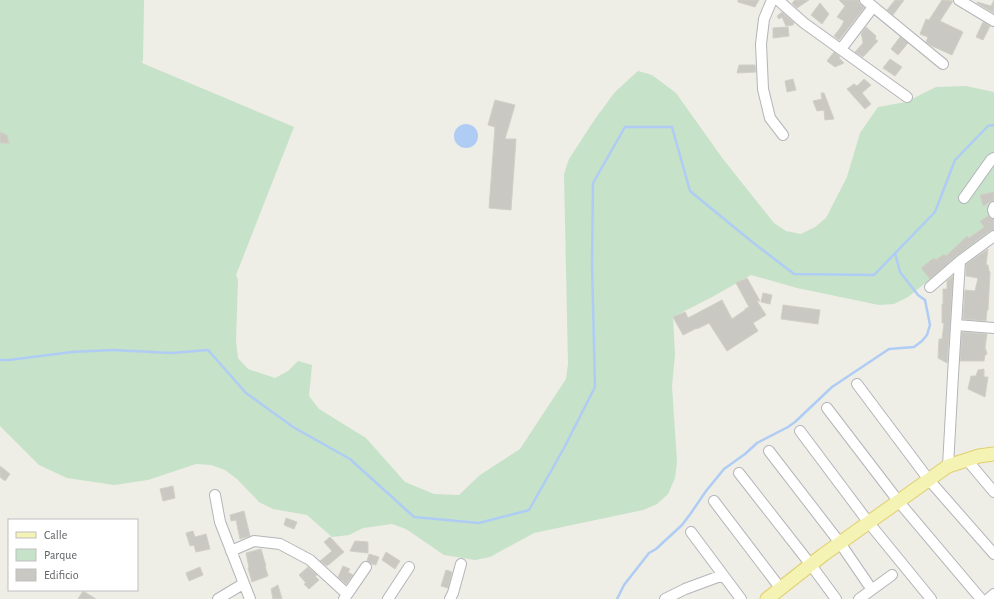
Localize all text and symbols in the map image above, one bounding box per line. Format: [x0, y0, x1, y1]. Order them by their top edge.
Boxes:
legend [8, 519, 138, 591]
text: Calle [44, 529, 67, 541]
text: Parque [44, 549, 77, 561]
text: Edificio [44, 569, 79, 581]

